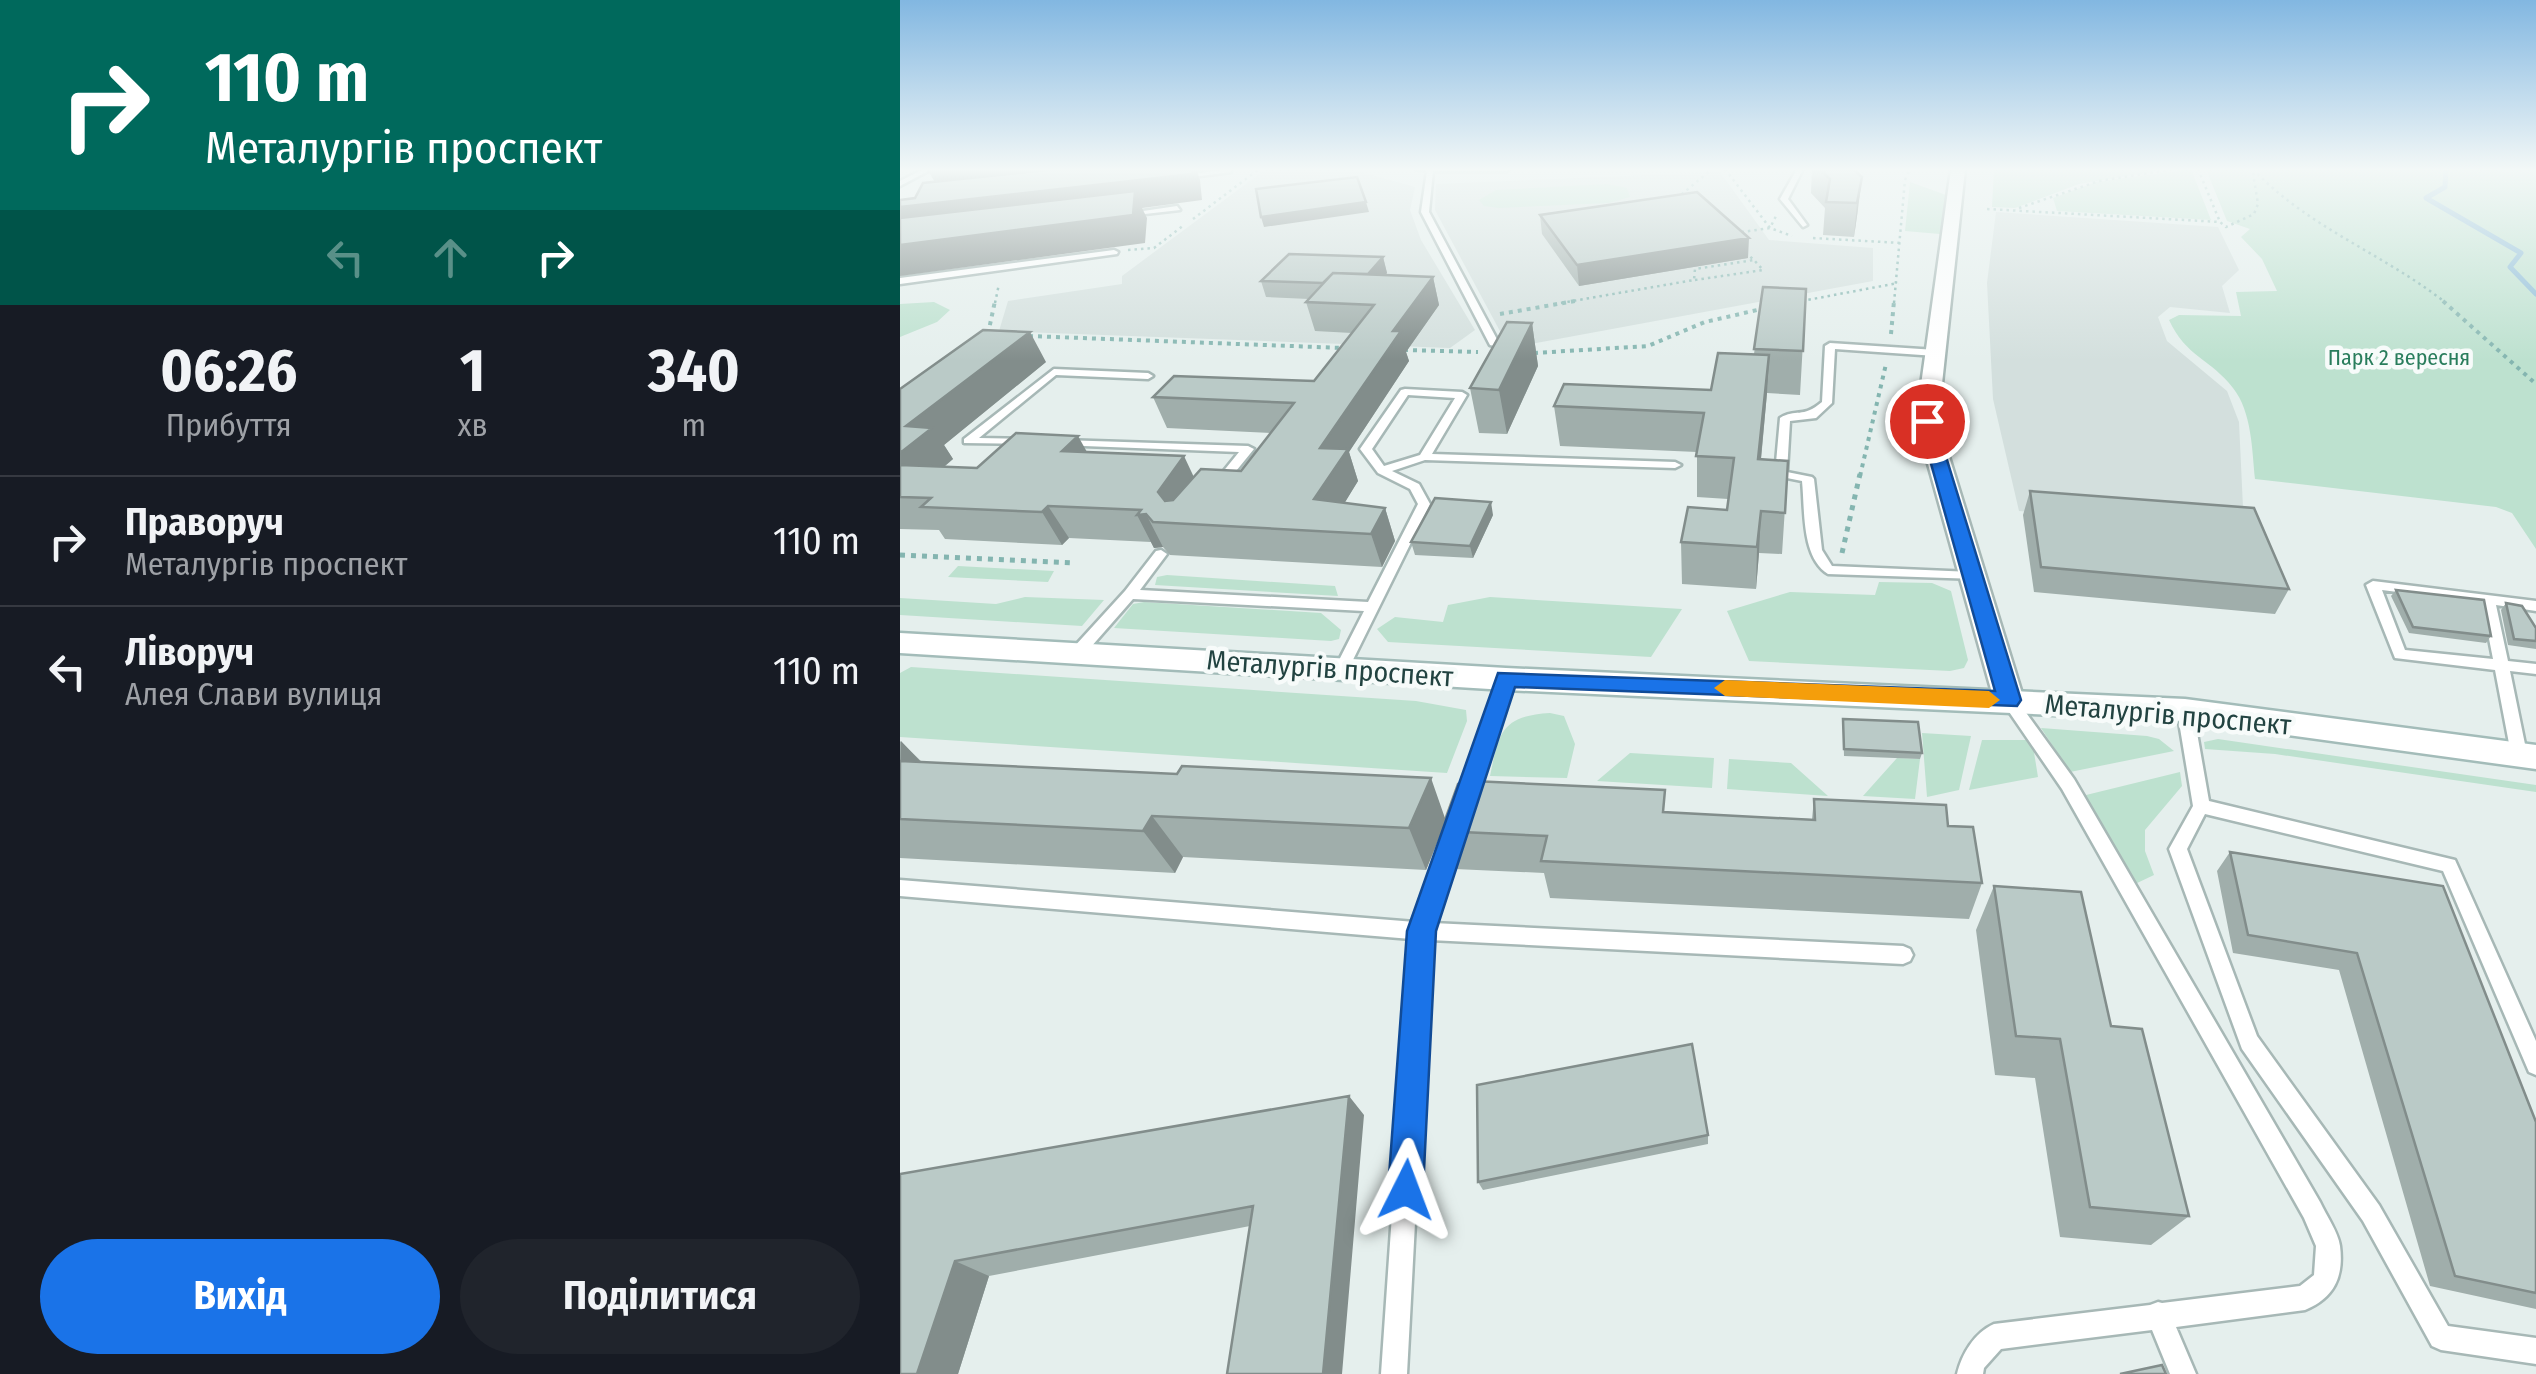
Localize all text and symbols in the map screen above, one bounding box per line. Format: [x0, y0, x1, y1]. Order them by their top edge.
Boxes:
text: 110 m [205, 36, 369, 120]
icon: right [40, 40, 170, 170]
text: Металургів проспект [205, 121, 602, 175]
icon: left [318, 230, 373, 285]
icon: ahead [423, 230, 478, 285]
icon: right [528, 230, 583, 285]
text: 06:26 [160, 335, 297, 407]
text: 1 [460, 335, 485, 407]
text: 340 [648, 335, 740, 407]
park label: Парк 2 вересня [2328, 344, 2470, 371]
pin [1885, 379, 1970, 464]
icon: arrive [1900, 394, 1955, 449]
text: Прибуття [166, 406, 292, 444]
text: хв [458, 406, 488, 444]
text: m [682, 406, 706, 444]
text: Праворуч [125, 499, 284, 545]
icon: right [40, 514, 95, 569]
text: 110 m [773, 518, 860, 564]
text: Металургів проспект [125, 545, 407, 583]
text: Ліворуч [125, 629, 254, 675]
street label: Металургів проспект [1206, 643, 1455, 694]
icon: left [40, 644, 95, 699]
text: 110 m [773, 648, 860, 694]
text: Алея Слави вулиця [125, 675, 382, 713]
street label: Металургів проспект [2043, 687, 2293, 742]
position arrow [1354, 1138, 1458, 1242]
button: Вихід [40, 1239, 440, 1354]
button: Поділитися [460, 1239, 860, 1354]

